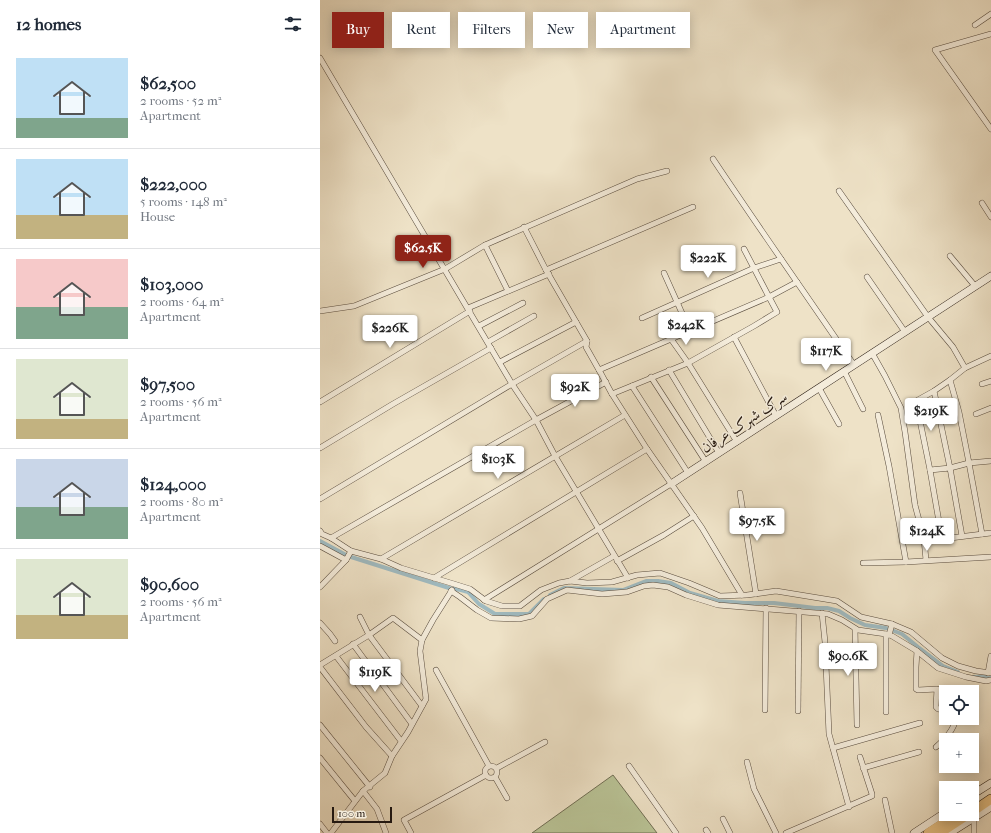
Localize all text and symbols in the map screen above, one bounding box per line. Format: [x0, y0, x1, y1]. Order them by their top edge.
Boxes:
chip: Buy [332, 12, 384, 48]
chip: Rent [392, 12, 450, 48]
chip: Filters [458, 12, 525, 48]
chip: New [533, 12, 588, 48]
chip: Apartment [596, 12, 690, 48]
icon: filters [282, 13, 304, 35]
text: 12 homes [16, 14, 81, 34]
text: $62,500 [140, 73, 196, 93]
icon: home [48, 74, 96, 122]
text: 2 rooms · 52 m² [140, 93, 221, 108]
text: Apartment [140, 108, 201, 123]
text: $222,000 [140, 174, 207, 194]
icon: home [48, 175, 96, 223]
text: 5 rooms · 148 m² [140, 194, 227, 209]
text: House [140, 209, 175, 224]
pin: $62.5K [390, 235, 456, 269]
text: $62.5K [404, 240, 442, 255]
pin: $222K [680, 245, 736, 279]
text: $222K [690, 250, 726, 265]
text: $103,000 [140, 274, 203, 294]
icon: home [48, 275, 96, 323]
text: 2 rooms · 64 m² [140, 294, 224, 309]
text: Apartment [140, 309, 201, 324]
pin: $242K [658, 312, 714, 346]
pin: $226K [362, 315, 418, 349]
text: $242K [667, 317, 705, 332]
text: $226K [371, 320, 409, 335]
pin: $117K [798, 338, 854, 372]
text: $117K [810, 343, 842, 358]
text: $97,500 [140, 374, 195, 394]
pin: $92K [551, 374, 599, 408]
icon: home [48, 375, 96, 423]
text: $92K [560, 379, 590, 394]
street label: سرک شهرک عرفان [697, 387, 792, 458]
text: 2 rooms · 56 m² [140, 394, 222, 409]
pin: $219K [903, 398, 959, 432]
text: $219K [914, 403, 948, 418]
text: Apartment [140, 409, 201, 424]
pin: $103K [470, 446, 526, 480]
text: $103K [481, 451, 515, 466]
text: $124,000 [140, 474, 206, 494]
icon: home [48, 475, 96, 523]
text: 2 rooms · 80 m² [140, 494, 223, 509]
pin: $97.5K [724, 508, 790, 542]
text: Apartment [140, 509, 201, 524]
text: $97.5K [738, 513, 776, 528]
pin: $124K [899, 518, 955, 552]
text: $124K [909, 523, 945, 538]
text: $90,600 [140, 574, 199, 594]
icon: home [48, 575, 96, 623]
text: 2 rooms · 56 m² [140, 594, 222, 609]
text: Apartment [140, 609, 201, 624]
pin: $90.6K [815, 643, 881, 677]
text: $90.6K [828, 648, 868, 663]
pin: $119K [347, 659, 403, 693]
text: $119K [359, 664, 391, 679]
map controls [939, 685, 979, 821]
button: locate [939, 685, 979, 725]
button: + [939, 733, 979, 773]
button: − [939, 781, 979, 821]
scale bar [332, 805, 392, 824]
text: 100 m [338, 807, 366, 820]

